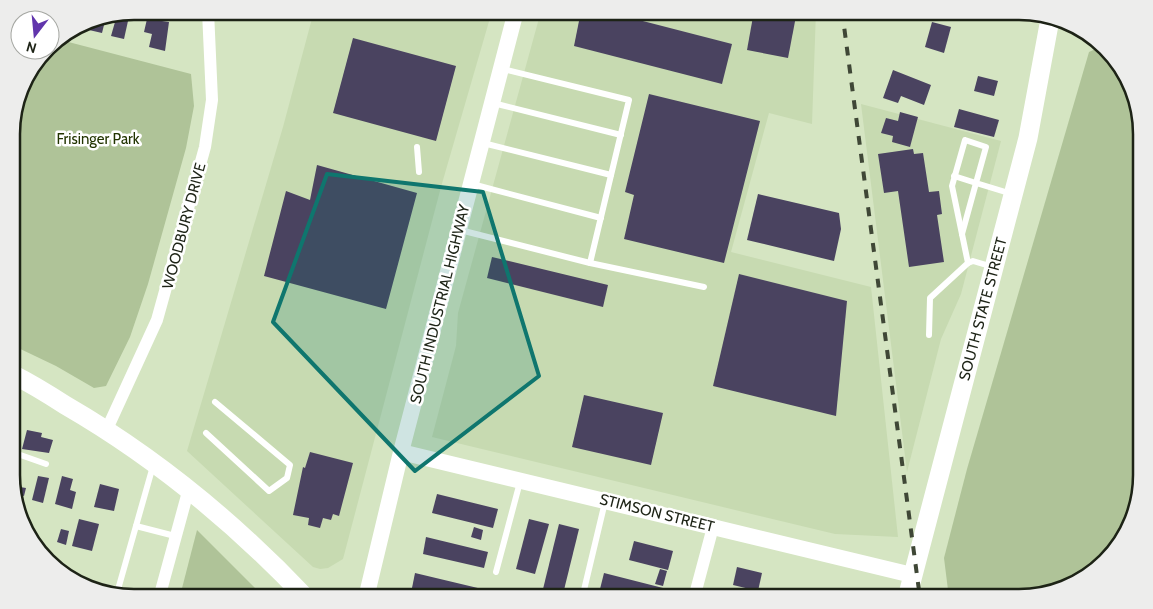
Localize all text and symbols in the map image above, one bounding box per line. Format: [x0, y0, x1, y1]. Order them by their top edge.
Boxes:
north arrow [10, 10, 60, 60]
text: N [24, 37, 39, 58]
park label: Frisinger Park [56, 130, 140, 148]
street label: WOODBURY DRIVE [158, 161, 210, 291]
street label: SOUTH INDUSTRIAL HIGHWAY [407, 202, 474, 405]
street label: SOUTH STATE STREET [955, 235, 1011, 383]
street label: STIMSON STREET [598, 490, 716, 536]

